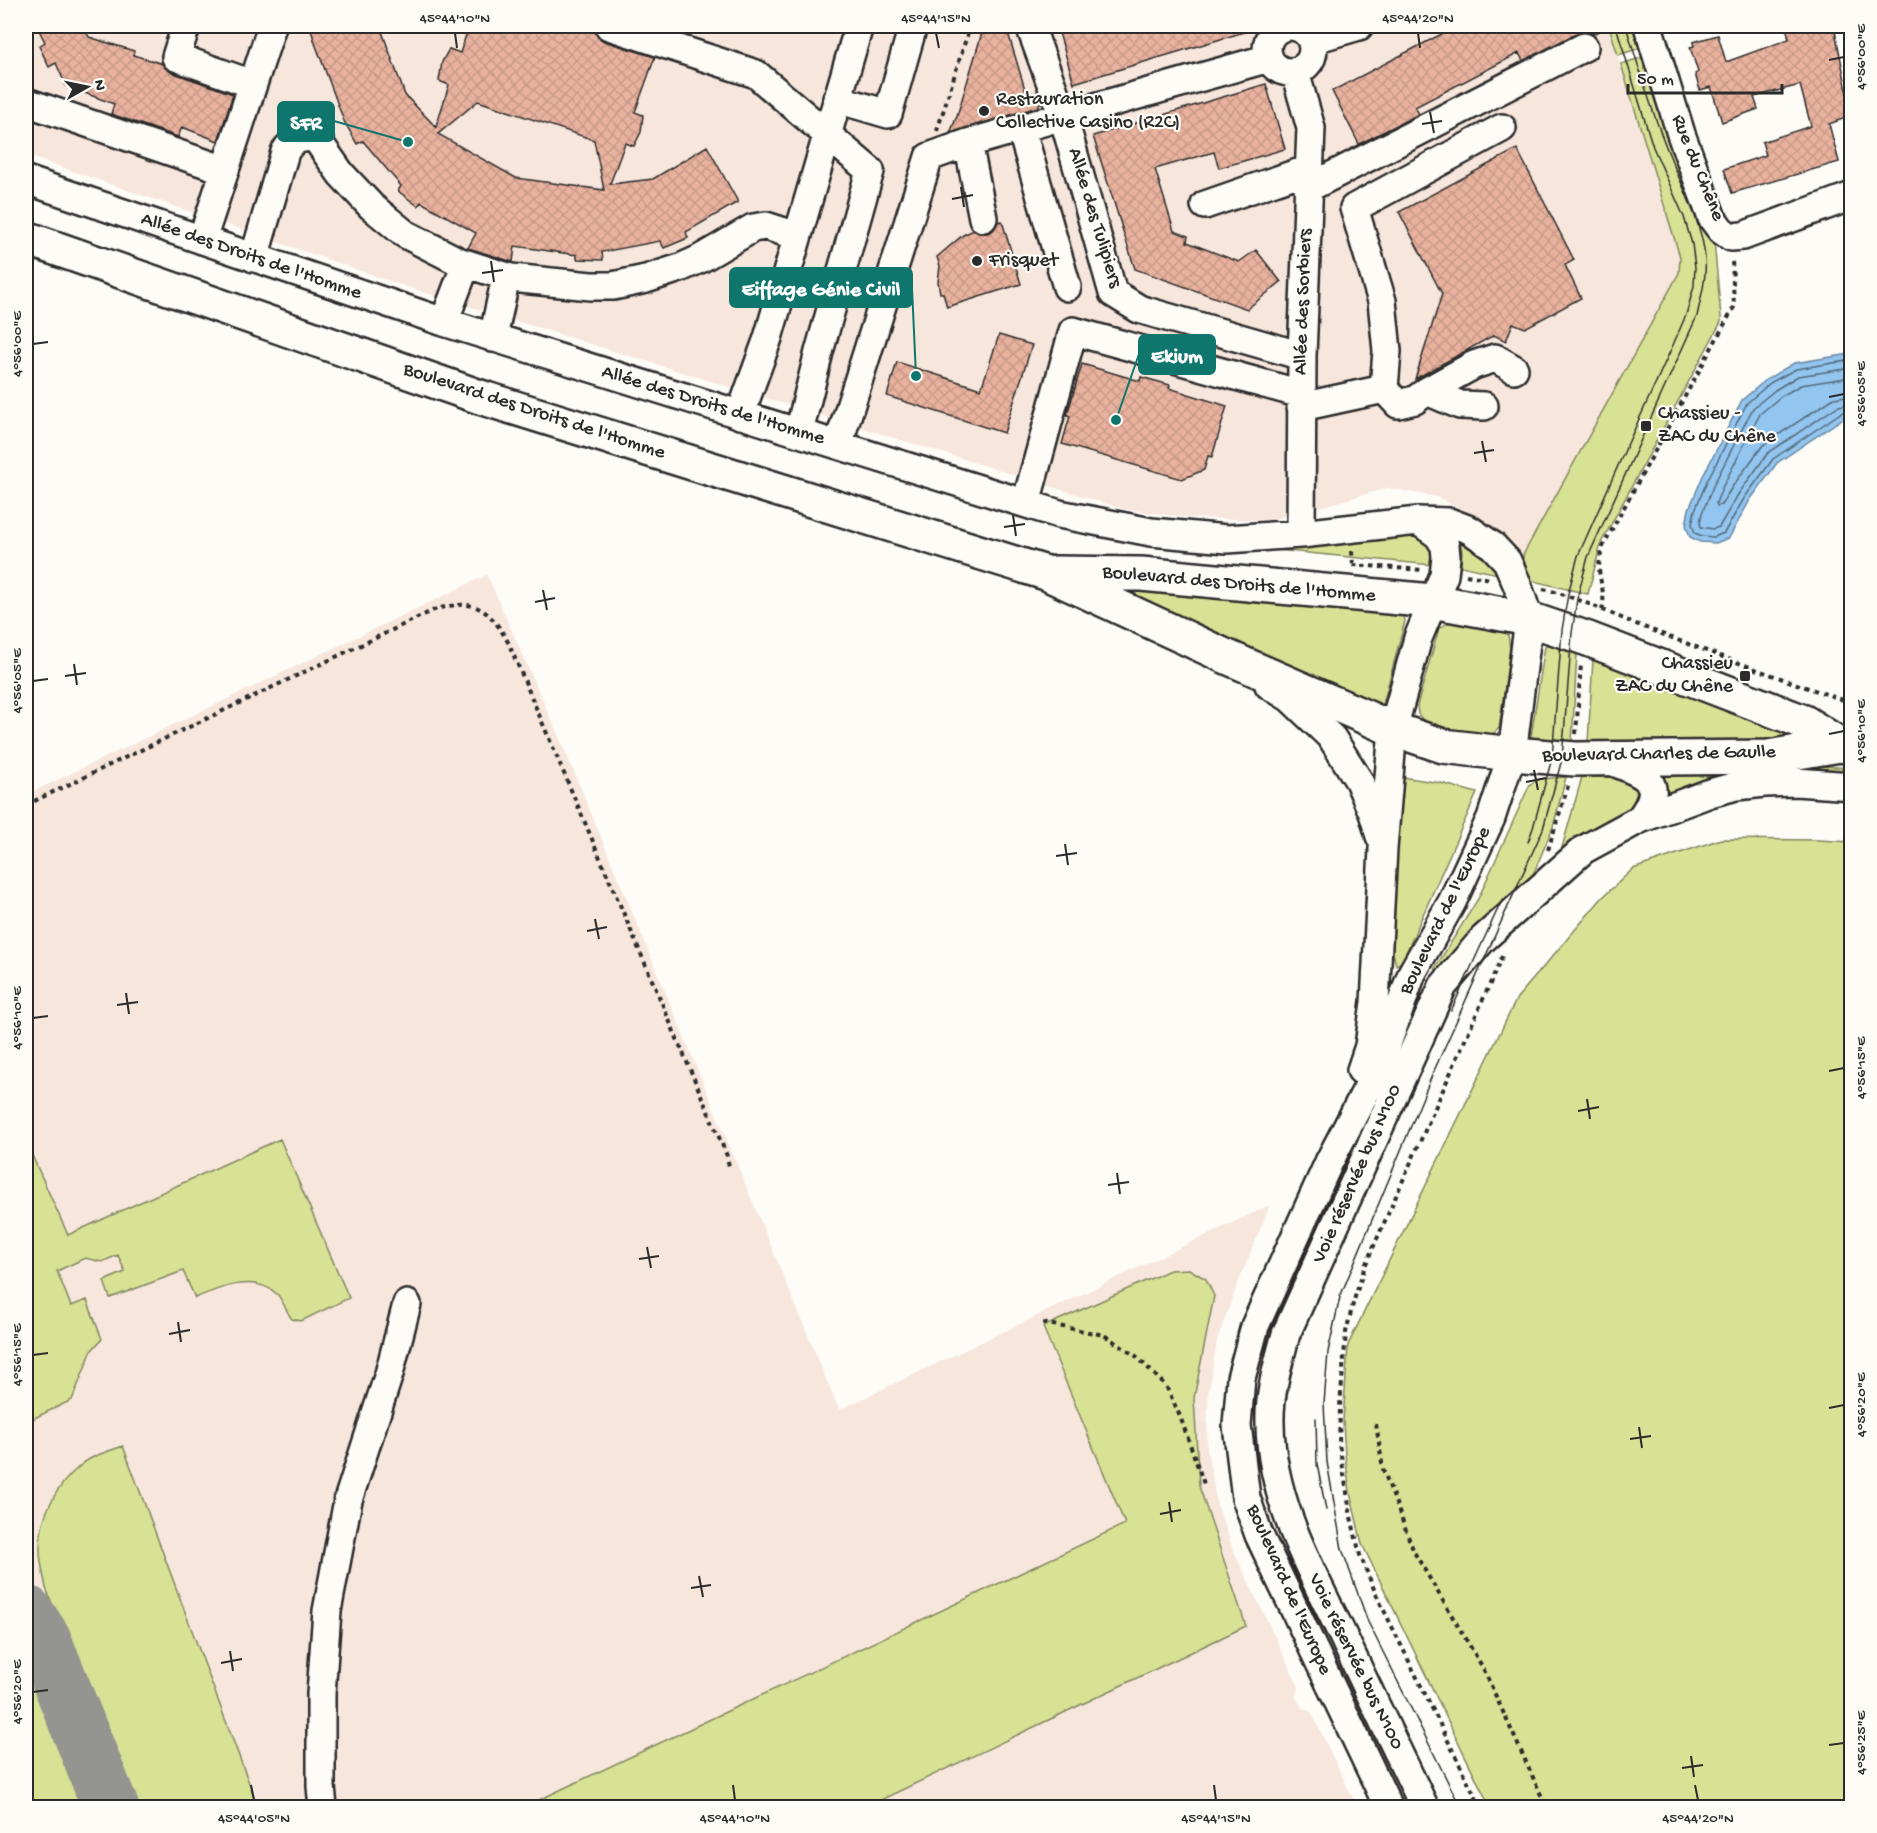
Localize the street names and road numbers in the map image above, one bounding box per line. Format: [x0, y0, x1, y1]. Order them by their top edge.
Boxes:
street label: Rue du Chêne [1665, 112, 1729, 225]
street label: Allée des Tulipiers [1062, 145, 1126, 291]
street label: Allée des Droits de l'Homme [138, 208, 365, 306]
street label: Allée des Sorbiers [1290, 228, 1318, 376]
street label: Boulevard des Droits de l'Homme [399, 358, 669, 466]
street label: Allée des Droits de l'Homme [599, 361, 828, 451]
street label: Boulevard des Droits de l'Homme [1100, 562, 1377, 608]
street label: Boulevard Charles de Gaulle [1541, 741, 1777, 769]
street label: Boulevard de l'Europe [1395, 823, 1497, 1000]
street label: Voie réservée bus N100 [1308, 1081, 1408, 1268]
street label: Boulevard de l'Europe [1240, 1500, 1336, 1679]
street label: Voie réservée bus N100 [1302, 1569, 1408, 1754]

